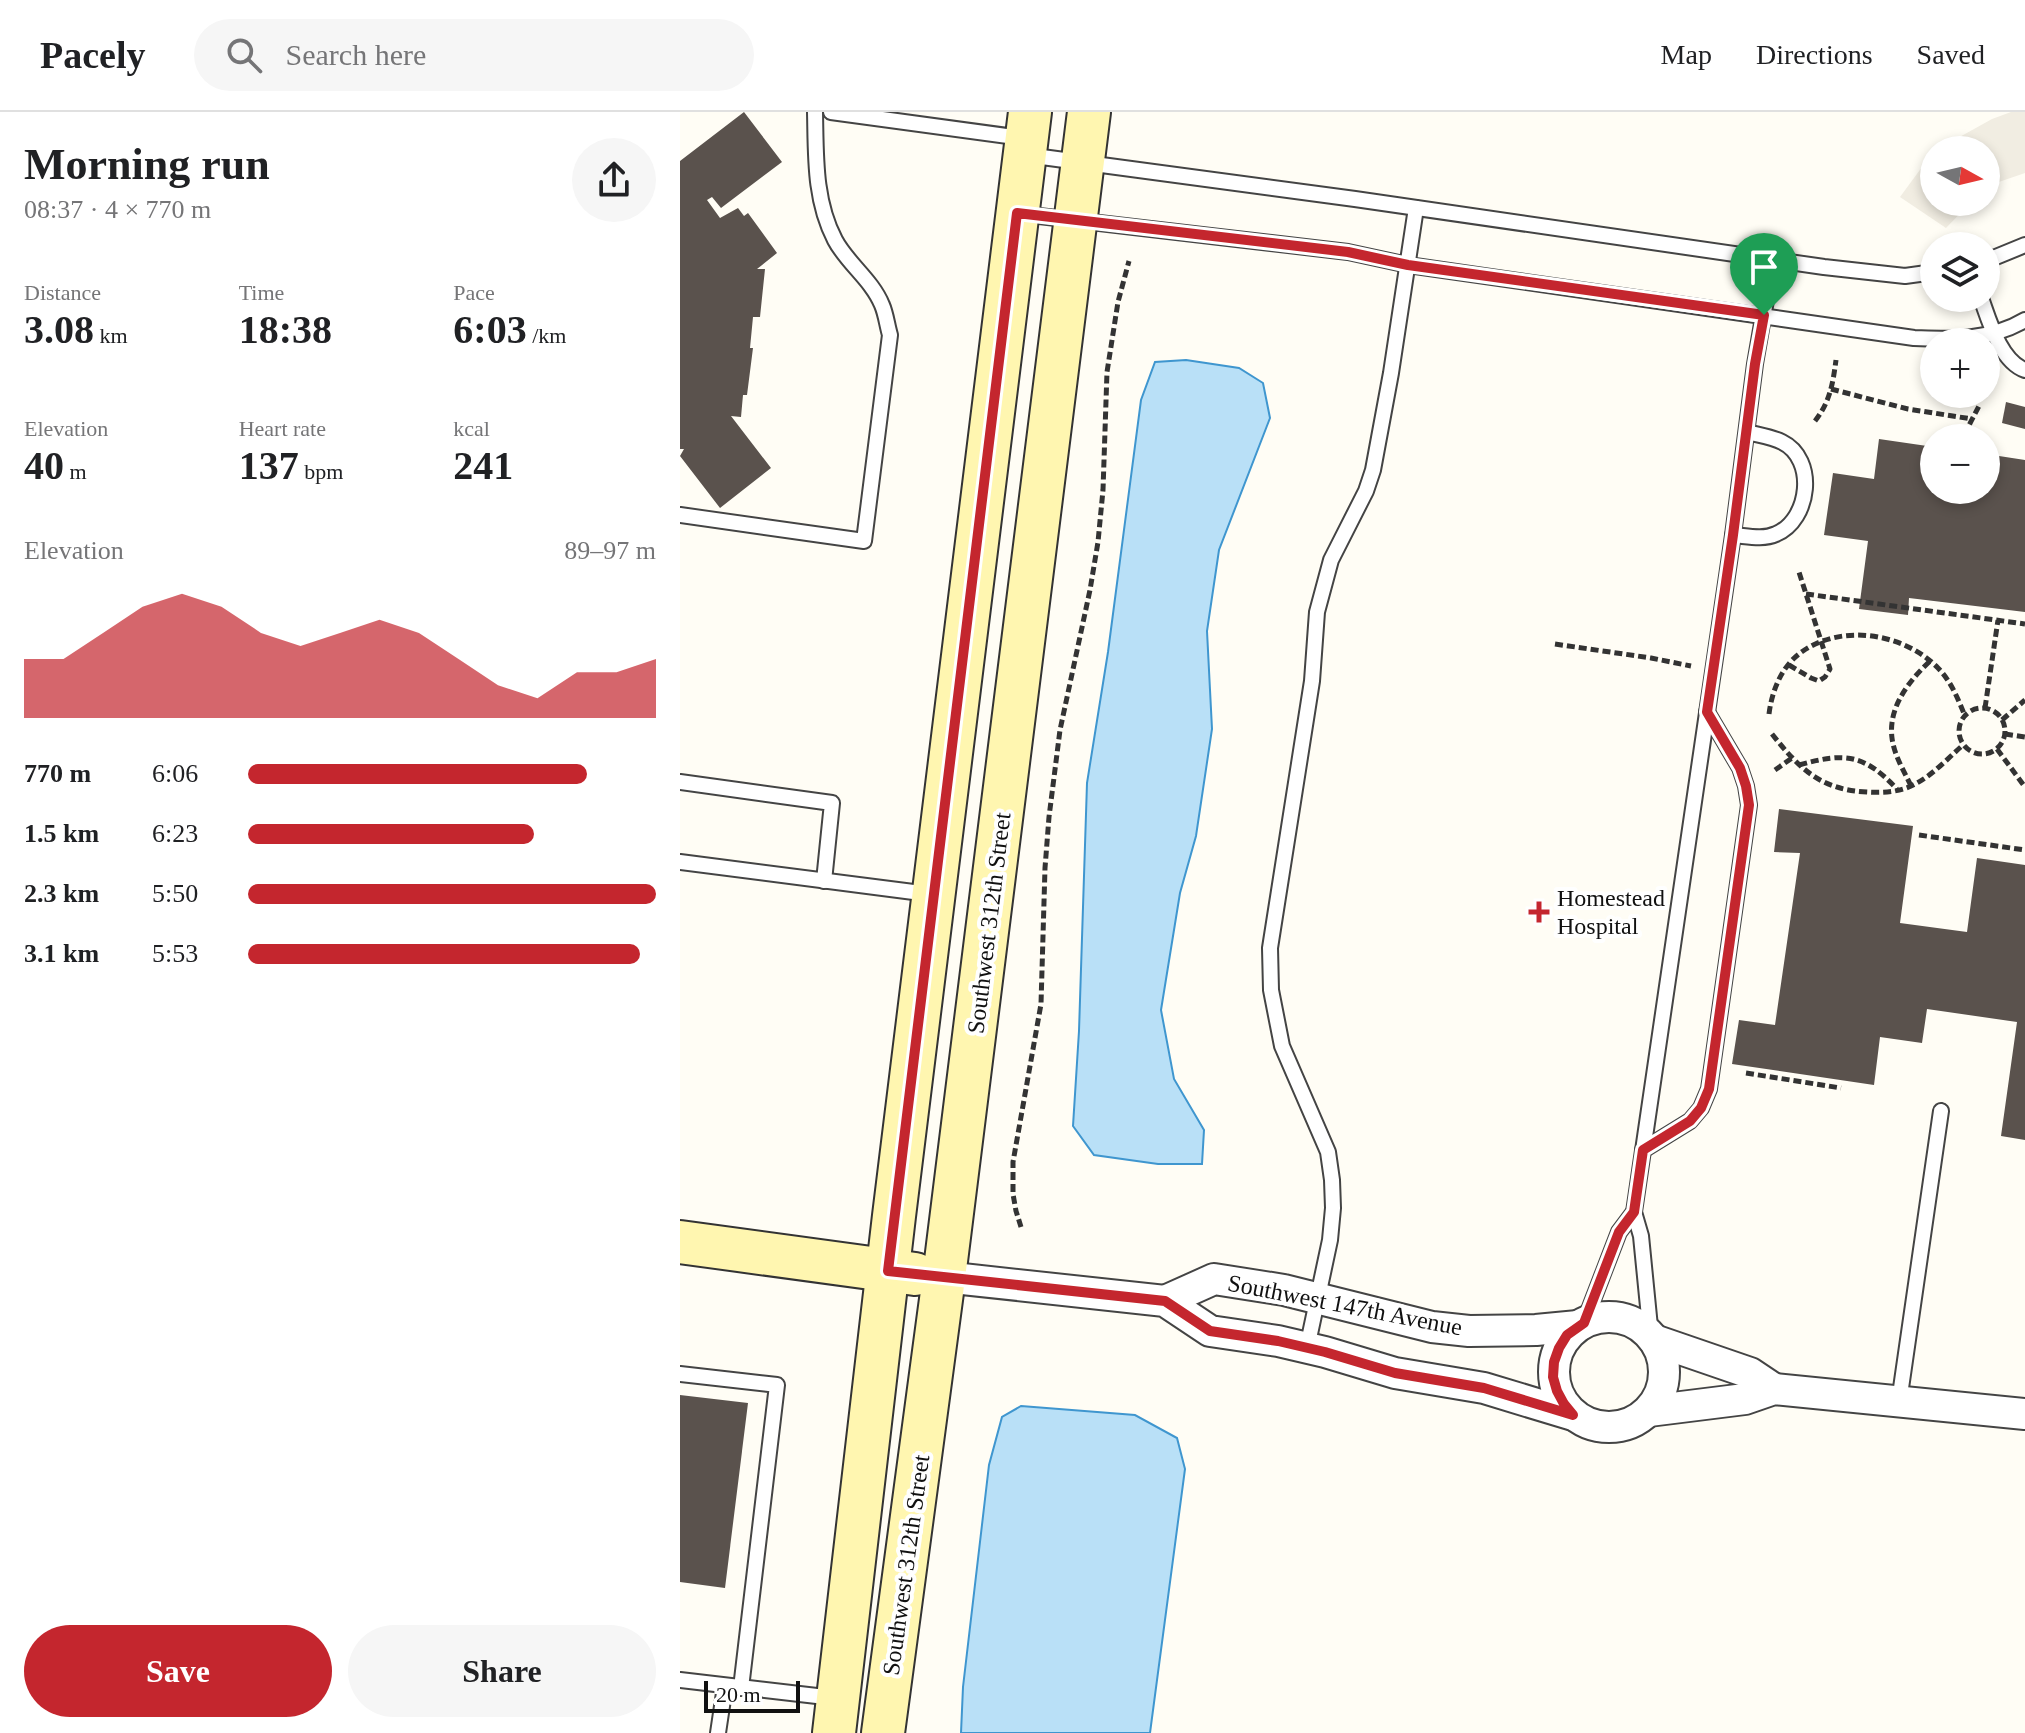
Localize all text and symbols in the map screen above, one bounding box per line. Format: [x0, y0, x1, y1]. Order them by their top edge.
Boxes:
search box [194, 19, 754, 91]
icon: search [222, 33, 266, 77]
text: Pacely [40, 34, 146, 76]
text: Search here [286, 38, 426, 71]
text: Map [1661, 39, 1712, 70]
text: Directions [1756, 39, 1873, 70]
text: Saved [1917, 39, 1985, 70]
north arrow [1920, 136, 2000, 216]
map controls [1920, 136, 2000, 504]
button: share [572, 138, 656, 222]
text: Morning run [24, 140, 270, 189]
text: 08:37 · 4 × 770 m [24, 195, 211, 224]
button: layers [1920, 232, 2000, 312]
pin [1730, 233, 1798, 315]
icon: arrive [1742, 245, 1786, 289]
text: Distance [24, 280, 101, 305]
text: Time [239, 280, 284, 305]
text: Pace [453, 280, 495, 305]
text: 3.08 [24, 307, 94, 352]
text: 18:38 [239, 307, 332, 352]
text: 6:03 [453, 307, 527, 352]
text: km [94, 323, 128, 348]
text: /km [527, 323, 566, 348]
button: + [1920, 328, 2000, 408]
text: Elevation [24, 416, 108, 441]
text: Heart rate [239, 416, 326, 441]
text: kcal [453, 416, 490, 441]
button: − [1920, 424, 2000, 504]
text: 40 [24, 443, 64, 488]
text: 137 [239, 443, 299, 488]
text: 241 [453, 443, 513, 488]
text: m [64, 459, 87, 484]
text: bpm [299, 459, 343, 484]
text: Elevation [24, 536, 124, 565]
text: 89–97 m [564, 536, 656, 565]
text: 770 m [24, 759, 91, 788]
text: 6:06 [152, 759, 198, 788]
street label: Southwest 312th Street [963, 811, 1016, 1035]
text: 1.5 km [24, 819, 99, 848]
text: 6:23 [152, 819, 198, 848]
text: 2.3 km [24, 879, 99, 908]
text: 5:50 [152, 879, 198, 908]
place label: Homestead Hospital [1557, 885, 1665, 939]
marker: Homestead Hospital [1528, 901, 1550, 923]
text: 3.1 km [24, 939, 99, 968]
text: 5:53 [152, 939, 198, 968]
street label: Southwest 147th Avenue [1226, 1270, 1464, 1340]
street label: Southwest 312th Street [878, 1453, 934, 1677]
button: Save [24, 1625, 332, 1717]
button: Share [348, 1625, 656, 1717]
scale bar [704, 1677, 800, 1713]
text: 20 m [716, 1682, 761, 1707]

